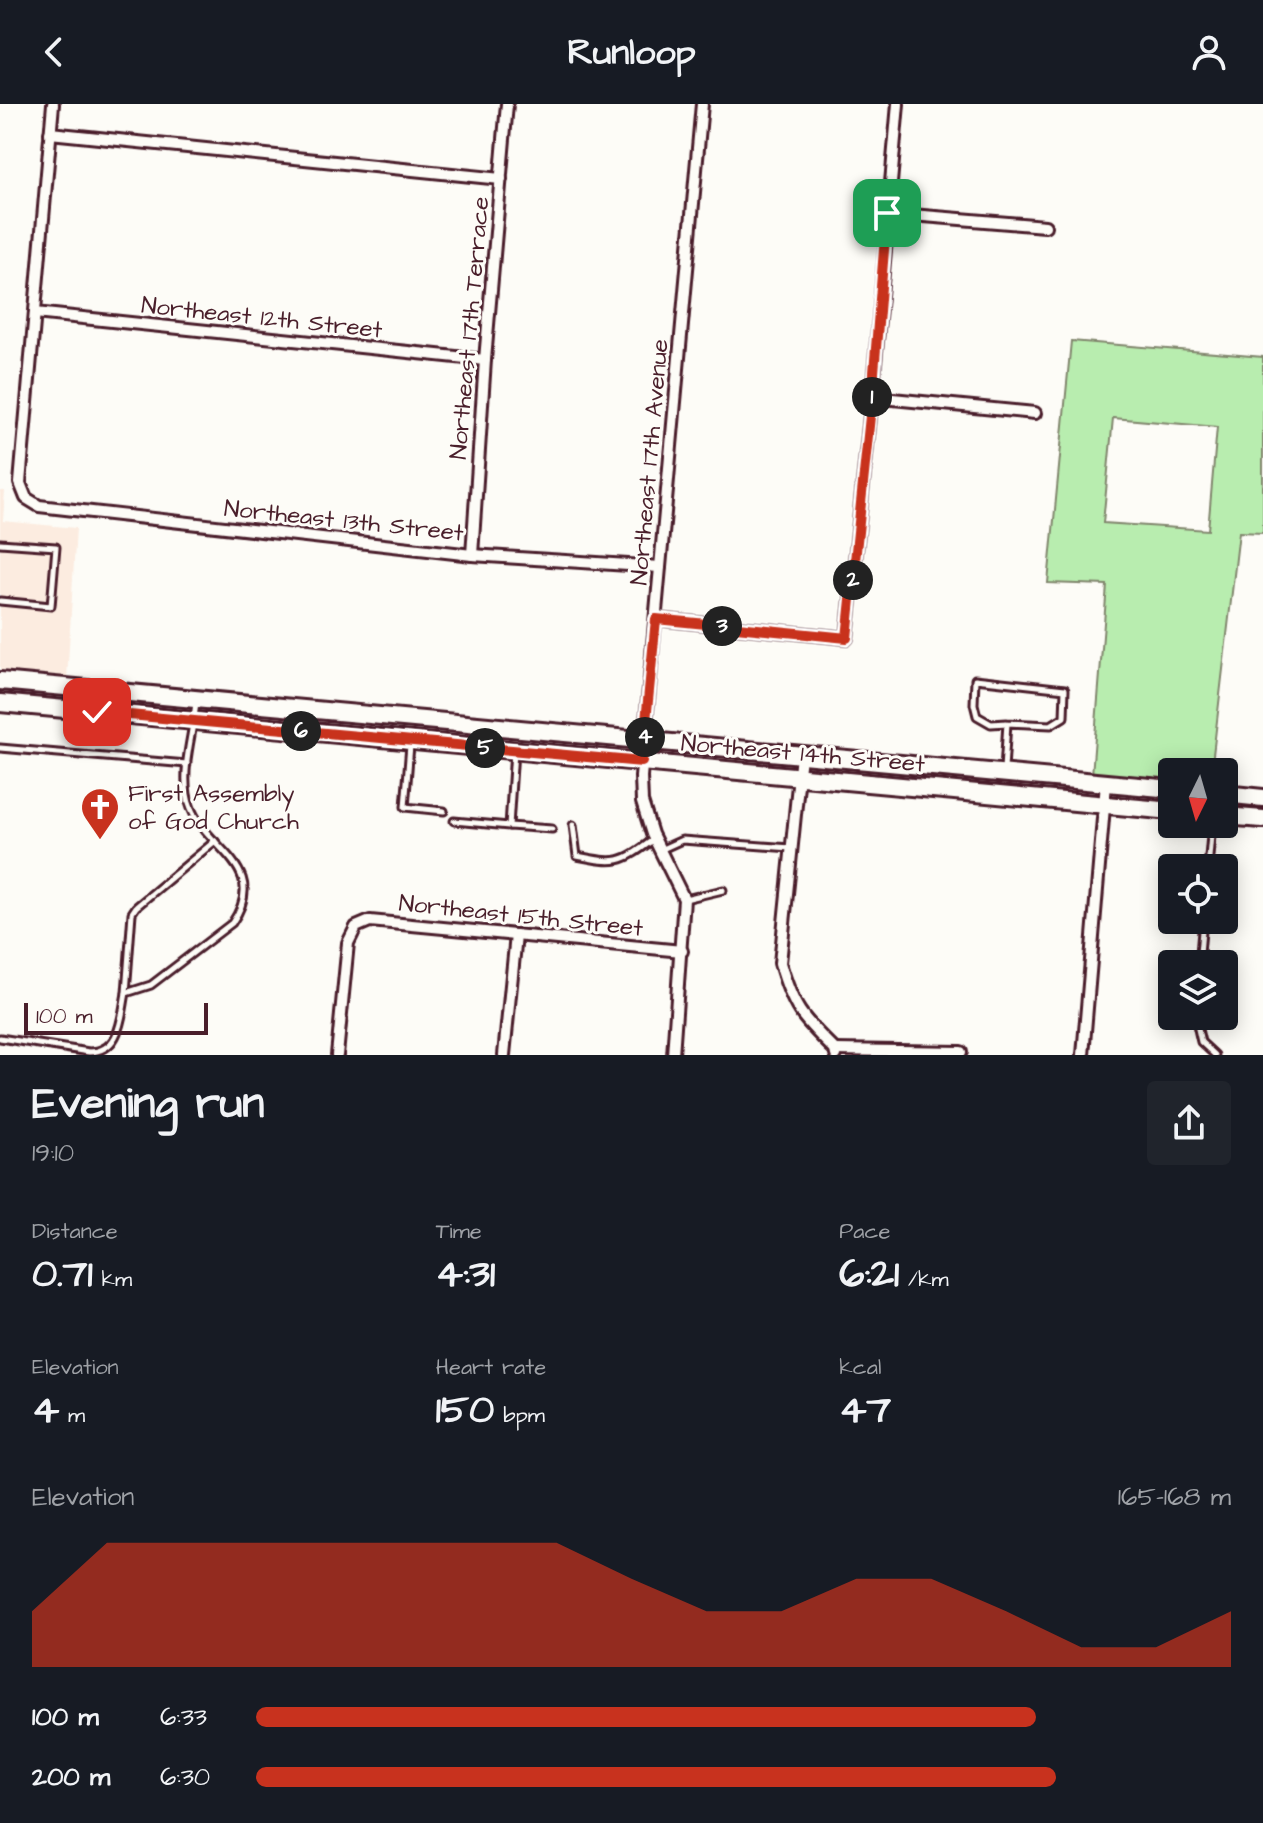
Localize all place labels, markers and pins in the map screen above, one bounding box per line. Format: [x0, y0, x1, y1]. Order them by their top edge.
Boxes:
pin [853, 179, 921, 247]
pin: 1 [852, 377, 892, 417]
pin: 2 [833, 560, 873, 600]
pin: 3 [702, 606, 742, 646]
pin [63, 678, 131, 746]
pin: 6 [281, 711, 321, 751]
pin: 4 [625, 717, 665, 757]
pin: 5 [465, 728, 505, 768]
place label: First Assembly of God Church [128, 777, 299, 839]
church icon: First Assembly of God Church [79, 786, 121, 841]

